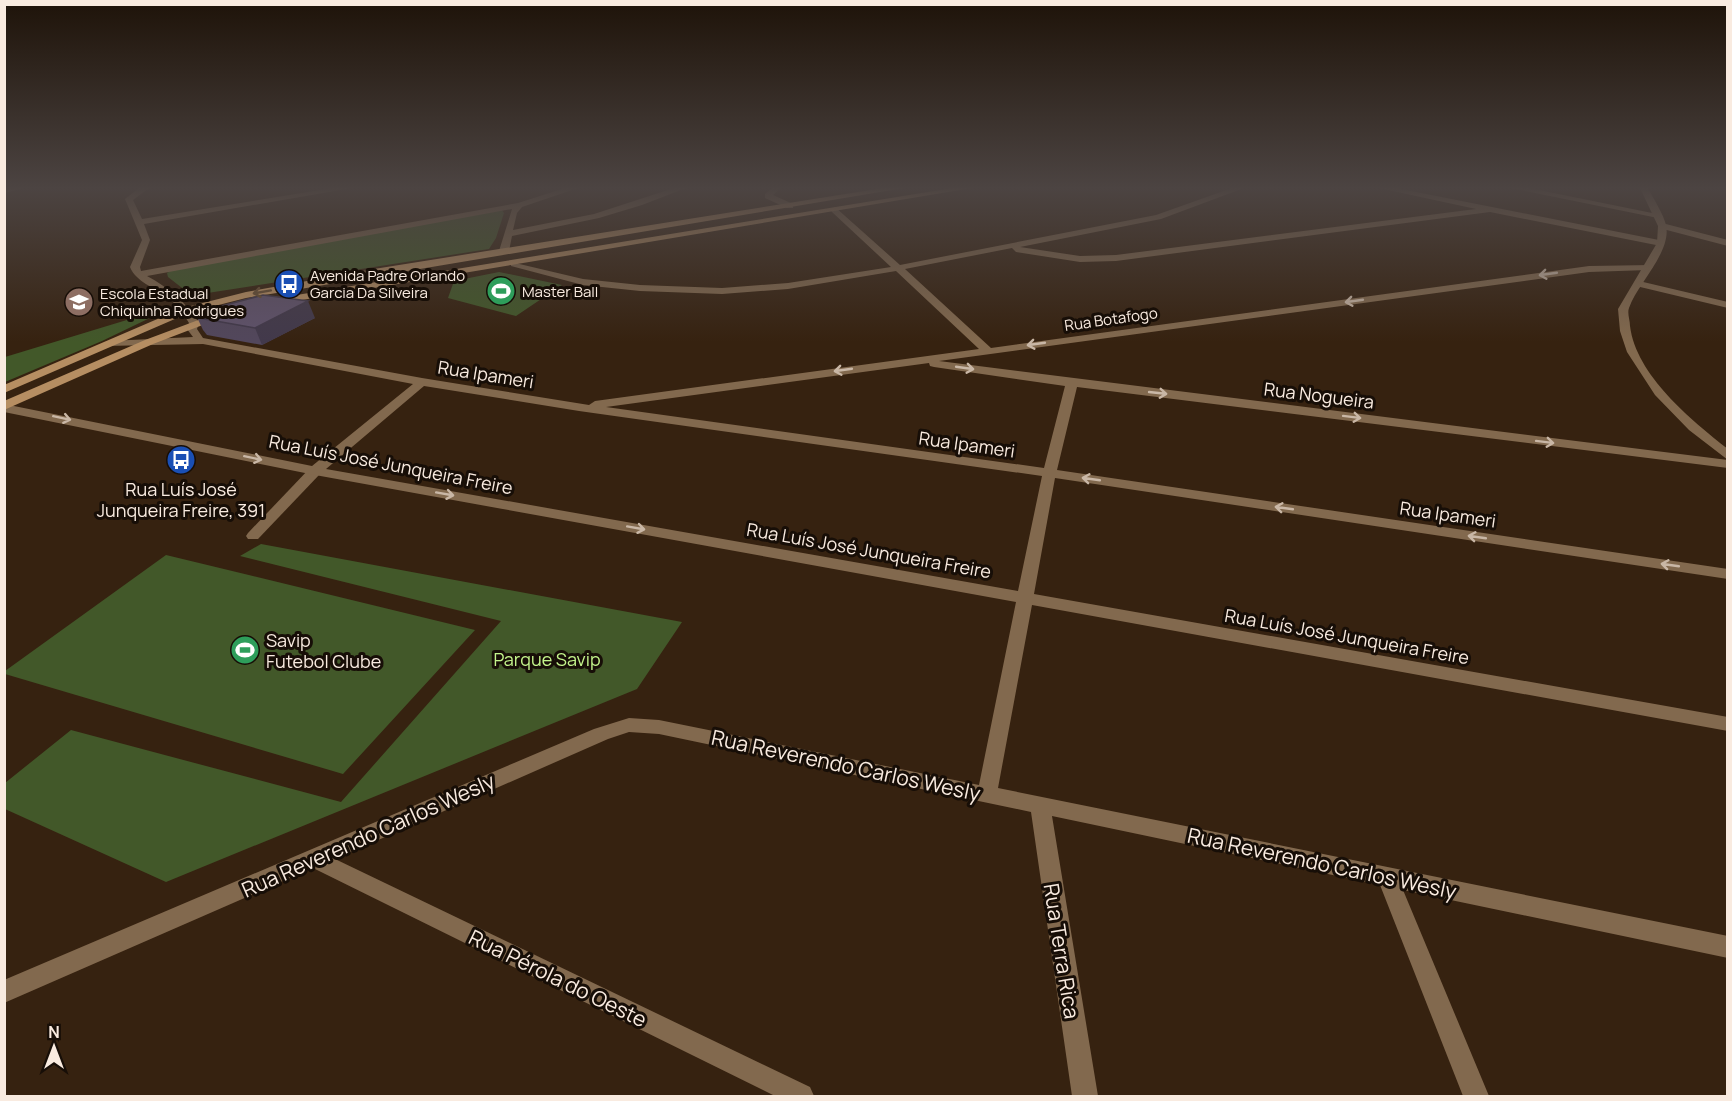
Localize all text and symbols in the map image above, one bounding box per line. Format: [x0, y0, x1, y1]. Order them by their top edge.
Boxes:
place label: Avenida Padre Orlando Garcia Da Silveira [310, 265, 465, 303]
bus stop icon: Avenida Padre Orlando Garcia Da Silveira [273, 268, 305, 300]
one-way arrow [1538, 269, 1558, 280]
sports icon: Master Ball [485, 275, 517, 307]
place label: Master Ball [522, 281, 598, 302]
place label: Escola Estadual Chiquinha Rodrigues [100, 283, 244, 321]
school or university icon: Escola Estadual Chiquinha Rodrigues [63, 286, 95, 318]
one-way arrow [252, 287, 272, 298]
one-way arrow [1345, 295, 1365, 306]
street label: Rua Botafogo [1063, 302, 1159, 336]
one-way arrow [1027, 339, 1047, 350]
street label: Rua Ipameri [436, 355, 536, 393]
one-way arrow [954, 362, 974, 373]
one-way arrow [834, 364, 854, 375]
street label: Rua Nogueira [1263, 376, 1375, 414]
one-way arrow [1148, 388, 1168, 399]
one-way arrow [1341, 412, 1361, 423]
one-way arrow [52, 413, 71, 424]
street label: Rua Ipameri [917, 425, 1017, 463]
street label: Rua Luís José Junqueira Freire [267, 429, 515, 499]
one-way arrow [1535, 437, 1554, 448]
bus stop icon: Rua Luís José Junqueira Freire, 391 [165, 444, 197, 476]
one-way arrow [243, 453, 262, 464]
one-way arrow [1082, 474, 1101, 485]
place label: Rua Luís José Junqueira Freire, 391 [97, 477, 265, 522]
one-way arrow [434, 489, 454, 500]
street label: Rua Ipameri [1398, 495, 1498, 533]
one-way arrow [1274, 502, 1294, 513]
street label: Rua Luís José Junqueira Freire [745, 517, 993, 583]
one-way arrow [626, 523, 646, 534]
one-way arrow [1467, 531, 1487, 542]
one-way arrow [1660, 560, 1680, 571]
street label: Rua Luís José Junqueira Freire [1223, 603, 1471, 669]
place label: Savip Futebol Clube [266, 628, 381, 673]
sports icon: Savip Futebol Clube [229, 634, 261, 666]
park label: Parque Savip [493, 647, 601, 671]
street label: Rua Reverendo Carlos Wesly [709, 723, 983, 807]
street label: Rua Reverendo Carlos Wesly [237, 766, 499, 904]
street label: Rua Reverendo Carlos Wesly [1185, 821, 1459, 905]
street label: Rua Terra Rica [1037, 881, 1087, 1021]
street label: Rua Pérola do Oeste [464, 923, 652, 1033]
north arrow [24, 1017, 84, 1077]
text: N [48, 1021, 60, 1043]

